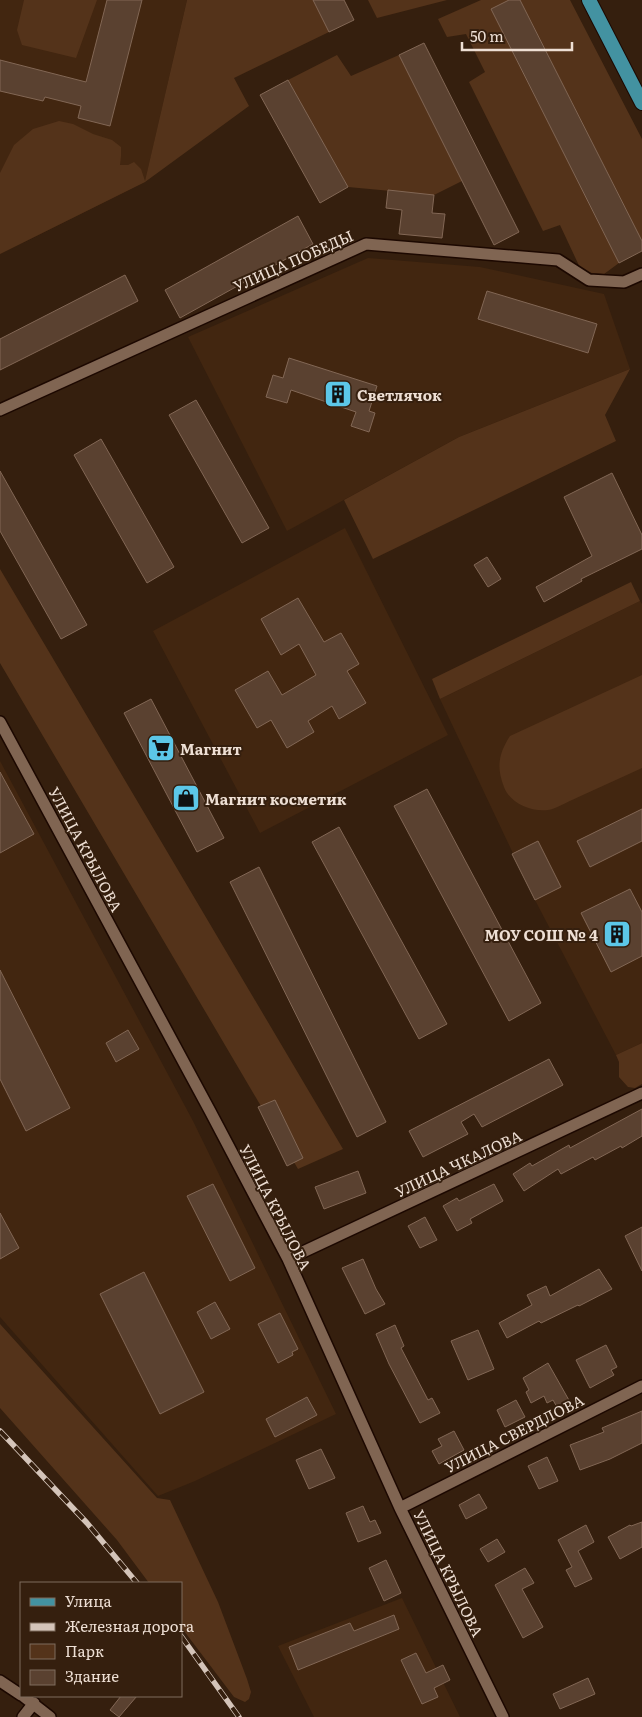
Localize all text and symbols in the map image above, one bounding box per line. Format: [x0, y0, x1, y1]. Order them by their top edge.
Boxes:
scale bar [462, 20, 572, 52]
text: 50 m [470, 24, 504, 47]
street label: УЛИЦА ПОБЕДЫ [229, 223, 357, 297]
building icon: Светлячок [323, 379, 353, 409]
place label: Светлячок [357, 383, 442, 406]
supermarket icon: Магнит [146, 733, 176, 763]
place label: Магнит [180, 737, 242, 760]
street label: УЛИЦА КРЫЛОВА [43, 782, 129, 916]
shop icon: Магнит косметик [171, 783, 201, 813]
place label: Магнит косметик [205, 787, 347, 810]
building icon: МОУ СОШ № 4 [602, 919, 632, 949]
place label: МОУ СОШ № 4 [485, 923, 598, 946]
street label: УЛИЦА ЧКАЛОВА [391, 1124, 525, 1202]
street label: УЛИЦА КРЫЛОВА [234, 1140, 318, 1274]
street label: УЛИЦА СВЕРДЛОВА [440, 1388, 588, 1478]
street label: УЛИЦА КРЫЛОВА [408, 1506, 490, 1640]
legend [20, 1582, 182, 1697]
text: Улица [65, 1589, 113, 1612]
text: Железная дорога [65, 1614, 195, 1637]
text: Парк [65, 1639, 104, 1662]
text: Здание [65, 1664, 119, 1687]

